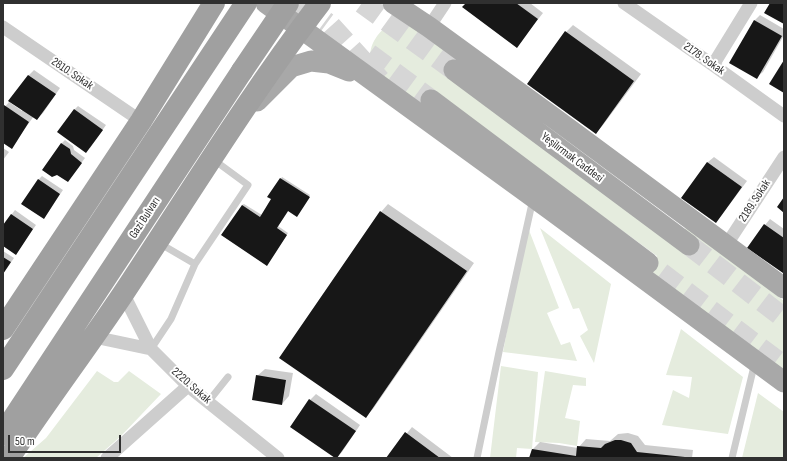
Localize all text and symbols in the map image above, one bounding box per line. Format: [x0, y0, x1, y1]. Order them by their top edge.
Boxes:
street label: 2178. Sokak [681, 40, 727, 78]
street label: 2810. Sokak [48, 55, 96, 93]
street label: Yeşilırmak Caddesi [538, 130, 606, 186]
street label: 2189. Sokak [736, 177, 774, 225]
street label: Gazi Bulvarı [126, 195, 164, 241]
street label: 2220. Sokak [168, 365, 214, 407]
scale bar [10, 427, 123, 453]
text: 50 m [15, 434, 35, 449]

